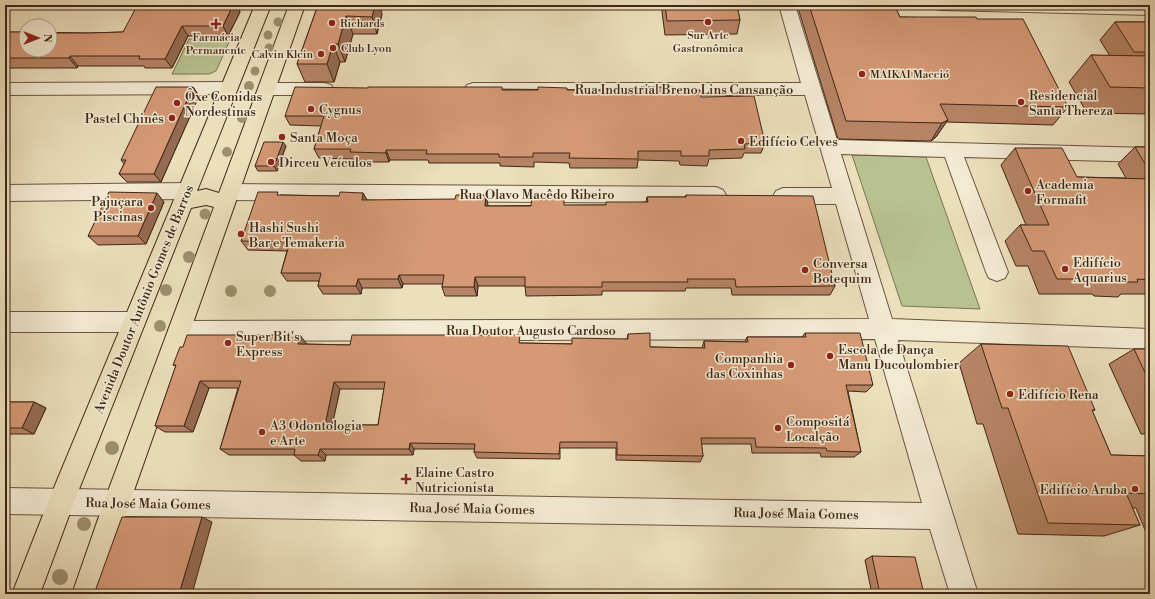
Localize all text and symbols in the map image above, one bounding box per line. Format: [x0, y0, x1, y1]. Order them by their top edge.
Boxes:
place label: Richards [340, 17, 385, 31]
marker: Sur Arte Gastronômica [703, 17, 713, 27]
north arrow [18, 18, 58, 58]
marker: Richards [327, 18, 337, 28]
marker: Farmácia Permanente [211, 19, 221, 29]
place label: Sur Arte Gastronômica [673, 29, 744, 56]
place label: Farmácia Permanente [186, 31, 247, 58]
text: N [40, 34, 54, 43]
place label: Club Lyon [341, 42, 392, 56]
marker: Club Lyon [328, 43, 338, 53]
place label: Calvin Klein [252, 48, 313, 62]
marker: Calvin Klein [316, 49, 326, 59]
place label: MAIKAI Maceió [870, 68, 949, 82]
marker: MAIKAI Maceió [857, 69, 867, 79]
street label: Rua Industrial Breno Lins Cansanção [575, 82, 793, 98]
place label: Ôxe Comidas Nordestinas [185, 88, 263, 120]
place label: Residencial Santa Thereza [1029, 88, 1113, 119]
marker: Residencial Santa Thereza [1016, 97, 1026, 107]
marker: Ôxe Comidas Nordestinas [172, 98, 182, 108]
place label: Cygnus [319, 102, 362, 118]
marker: Cygnus [306, 104, 316, 114]
place label: Pastel Chinês [85, 111, 164, 127]
marker: Pastel Chinês [167, 113, 177, 123]
place label: Santa Moça [290, 130, 358, 146]
marker: Santa Moça [277, 132, 287, 142]
place label: Edifício Celves [749, 134, 838, 150]
marker: Edifício Celves [736, 136, 746, 146]
place label: Dirceu Veículos [279, 155, 372, 171]
marker: Dirceu Veículos [266, 157, 276, 167]
place label: Academia Formafit [1035, 177, 1094, 208]
street label: Avenida Doutor Antônio Gomes de Barros [90, 183, 197, 417]
marker: Academia Formafit [1023, 186, 1033, 196]
street label: Rua Olavo Macêdo Ribeiro [459, 187, 615, 203]
place label: Pajuçara Piscinas [91, 194, 143, 225]
marker: Pajuçara Piscinas [146, 203, 156, 213]
place label: Hashi Sushi Bar e Temakeria [248, 220, 345, 251]
marker: Hashi Sushi Bar e Temakeria [236, 229, 246, 239]
place label: Edifício Aquarius [1072, 255, 1127, 286]
place label: Conversa Botequim [812, 256, 872, 287]
marker: Edifício Aquarius [1060, 264, 1070, 274]
marker: Conversa Botequim [800, 265, 810, 275]
street label: Rua Doutor Augusto Cardoso [446, 323, 616, 339]
place label: Super Bit's Express [236, 329, 300, 360]
marker: Super Bit's Express [223, 338, 233, 348]
place label: Escola de Dança Manu Ducoulombier [838, 342, 960, 373]
place label: Companhia das Coxinhas [706, 351, 783, 382]
marker: Escola de Dança Manu Ducoulombier [825, 351, 835, 361]
marker: Companhia das Coxinhas [786, 360, 796, 370]
place label: Edifício Rena [1018, 387, 1099, 403]
marker: Edifício Rena [1005, 389, 1015, 399]
place label: Compositá Localção [786, 414, 850, 445]
place label: A3 Odontologia e Arte [269, 418, 362, 449]
marker: Compositá Localção [773, 423, 783, 433]
marker: A3 Odontologia e Arte [257, 427, 267, 437]
place label: Elaine Castro Nutricionista [415, 465, 495, 496]
marker: Elaine Castro Nutricionista [400, 473, 412, 485]
place label: Edifício Aruba [1040, 482, 1127, 498]
marker: Edifício Aruba [1130, 484, 1140, 494]
street label: Rua José Maia Gomes [85, 495, 211, 513]
street label: Rua José Maia Gomes [409, 500, 535, 518]
street label: Rua José Maia Gomes [733, 505, 859, 523]

